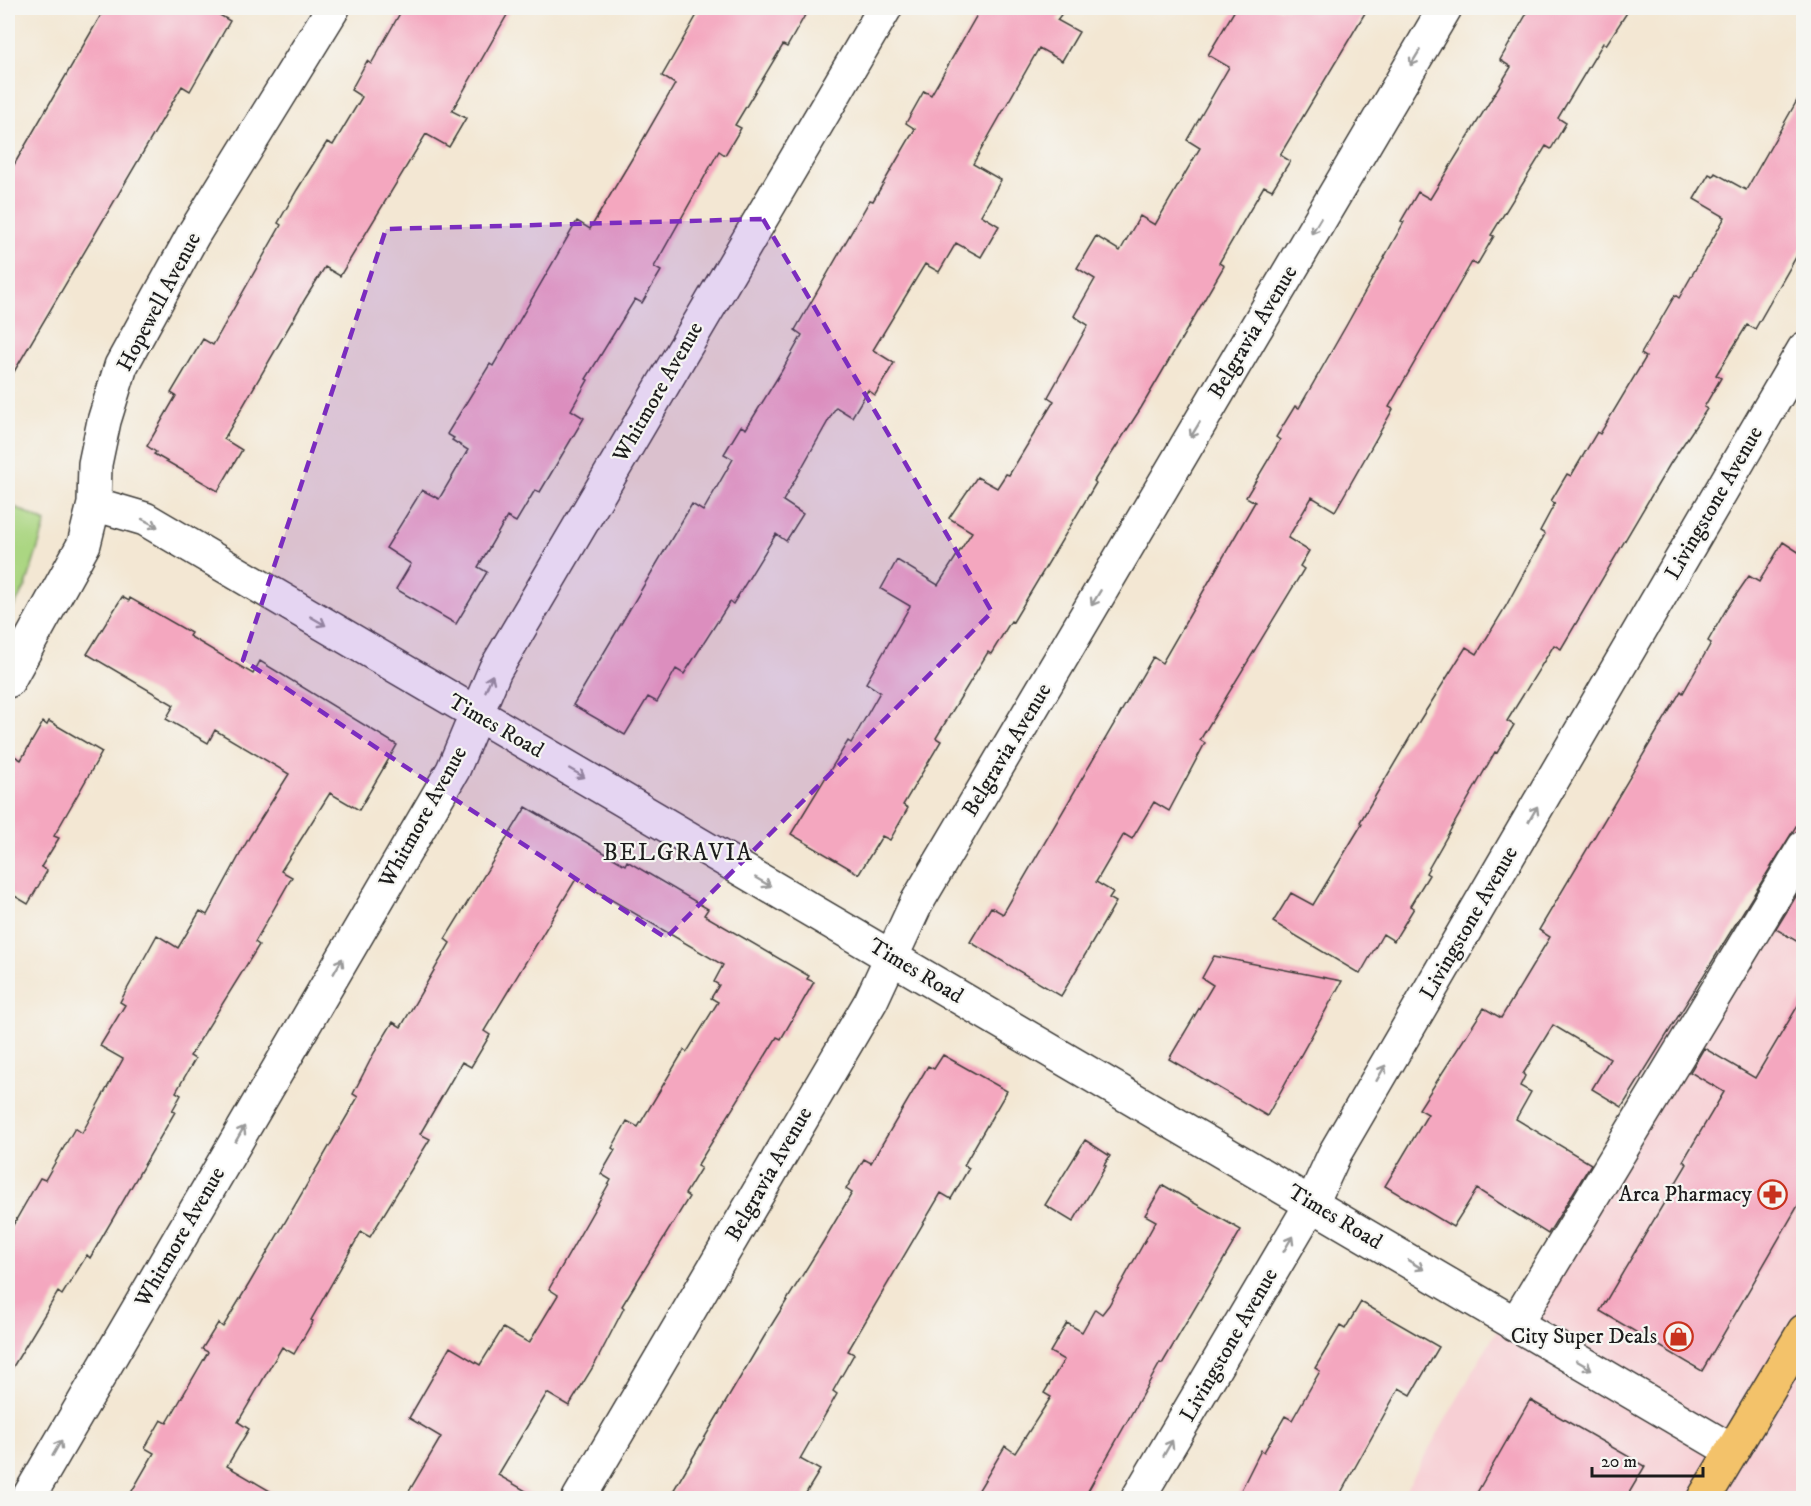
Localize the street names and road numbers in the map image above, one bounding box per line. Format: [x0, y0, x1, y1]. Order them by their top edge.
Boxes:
street label: Hopewell Avenue [111, 228, 207, 376]
street label: Belgravia Avenue [1203, 260, 1303, 404]
street label: Whitmore Avenue [606, 317, 709, 468]
street label: Livingstone Avenue [1659, 421, 1769, 585]
street label: Belgravia Avenue [957, 678, 1057, 822]
street label: Times Road [444, 688, 548, 764]
street label: Whitmore Avenue [373, 742, 473, 893]
street label: Livingstone Avenue [1414, 841, 1524, 1005]
street label: Times Road [864, 932, 968, 1010]
street label: Belgravia Avenue [720, 1102, 818, 1246]
street label: Whitmore Avenue [128, 1162, 231, 1313]
street label: Times Road [1283, 1178, 1387, 1256]
street label: Livingstone Avenue [1174, 1263, 1284, 1427]

